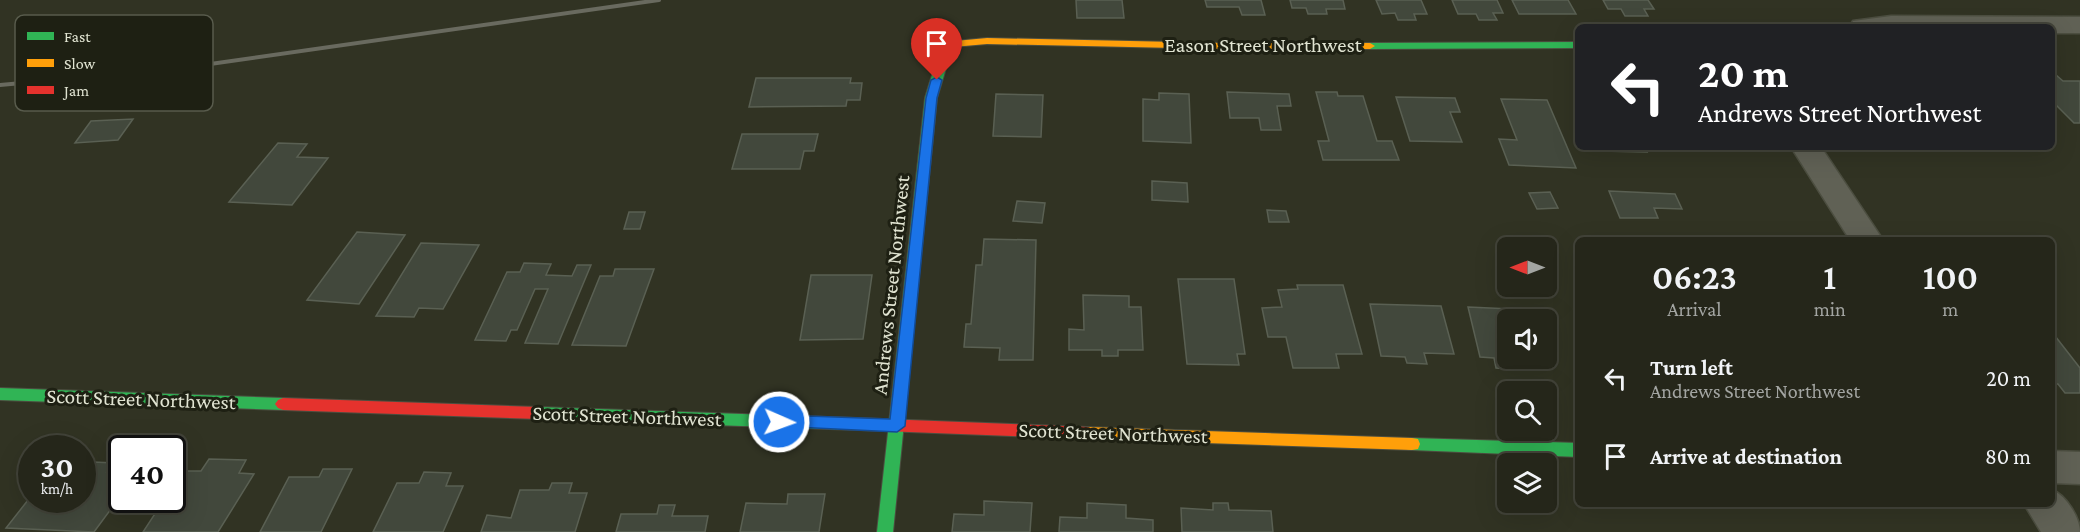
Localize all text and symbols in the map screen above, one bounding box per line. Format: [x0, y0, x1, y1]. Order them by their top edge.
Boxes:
legend [15, 15, 213, 111]
pin [911, 18, 962, 80]
icon: arrive [920, 27, 953, 60]
text: Fast [64, 28, 91, 45]
street label: Eason Street Northwest [1164, 33, 1363, 57]
icon: left [1599, 48, 1677, 126]
text: 20 m [1698, 49, 1789, 96]
text: Slow [64, 55, 96, 72]
text: Jam [62, 82, 89, 100]
text: Andrews Street Northwest [1698, 98, 1982, 128]
street label: Andrews Street Northwest [868, 173, 915, 396]
north arrow [1497, 237, 1557, 297]
map controls [1497, 237, 1557, 513]
text: 06:23 [1652, 257, 1737, 297]
text: 1 [1823, 257, 1836, 297]
text: 100 [1923, 257, 1978, 297]
text: Arrival [1667, 298, 1722, 320]
text: min [1814, 298, 1846, 320]
text: m [1942, 298, 1958, 320]
button: sound [1497, 309, 1557, 369]
text: Turn left [1650, 355, 1733, 380]
icon: left [1599, 362, 1632, 395]
text: 20 m [1986, 366, 2031, 391]
text: Andrews Street Northwest [1650, 380, 1860, 402]
button: search [1497, 381, 1557, 441]
street label: Scott Street Northwest [46, 384, 237, 414]
position arrow [747, 390, 811, 454]
street label: Scott Street Northwest [532, 401, 723, 431]
street label: Scott Street Northwest [1018, 418, 1209, 448]
speed limit sign: 40 [108, 435, 186, 513]
icon: arrive [1599, 440, 1632, 473]
text: Arrive at destination [1650, 444, 1842, 469]
text: 80 m [1985, 444, 2031, 469]
text: 30 [41, 450, 73, 483]
button: layers [1497, 453, 1557, 513]
text: km/h [41, 481, 73, 497]

